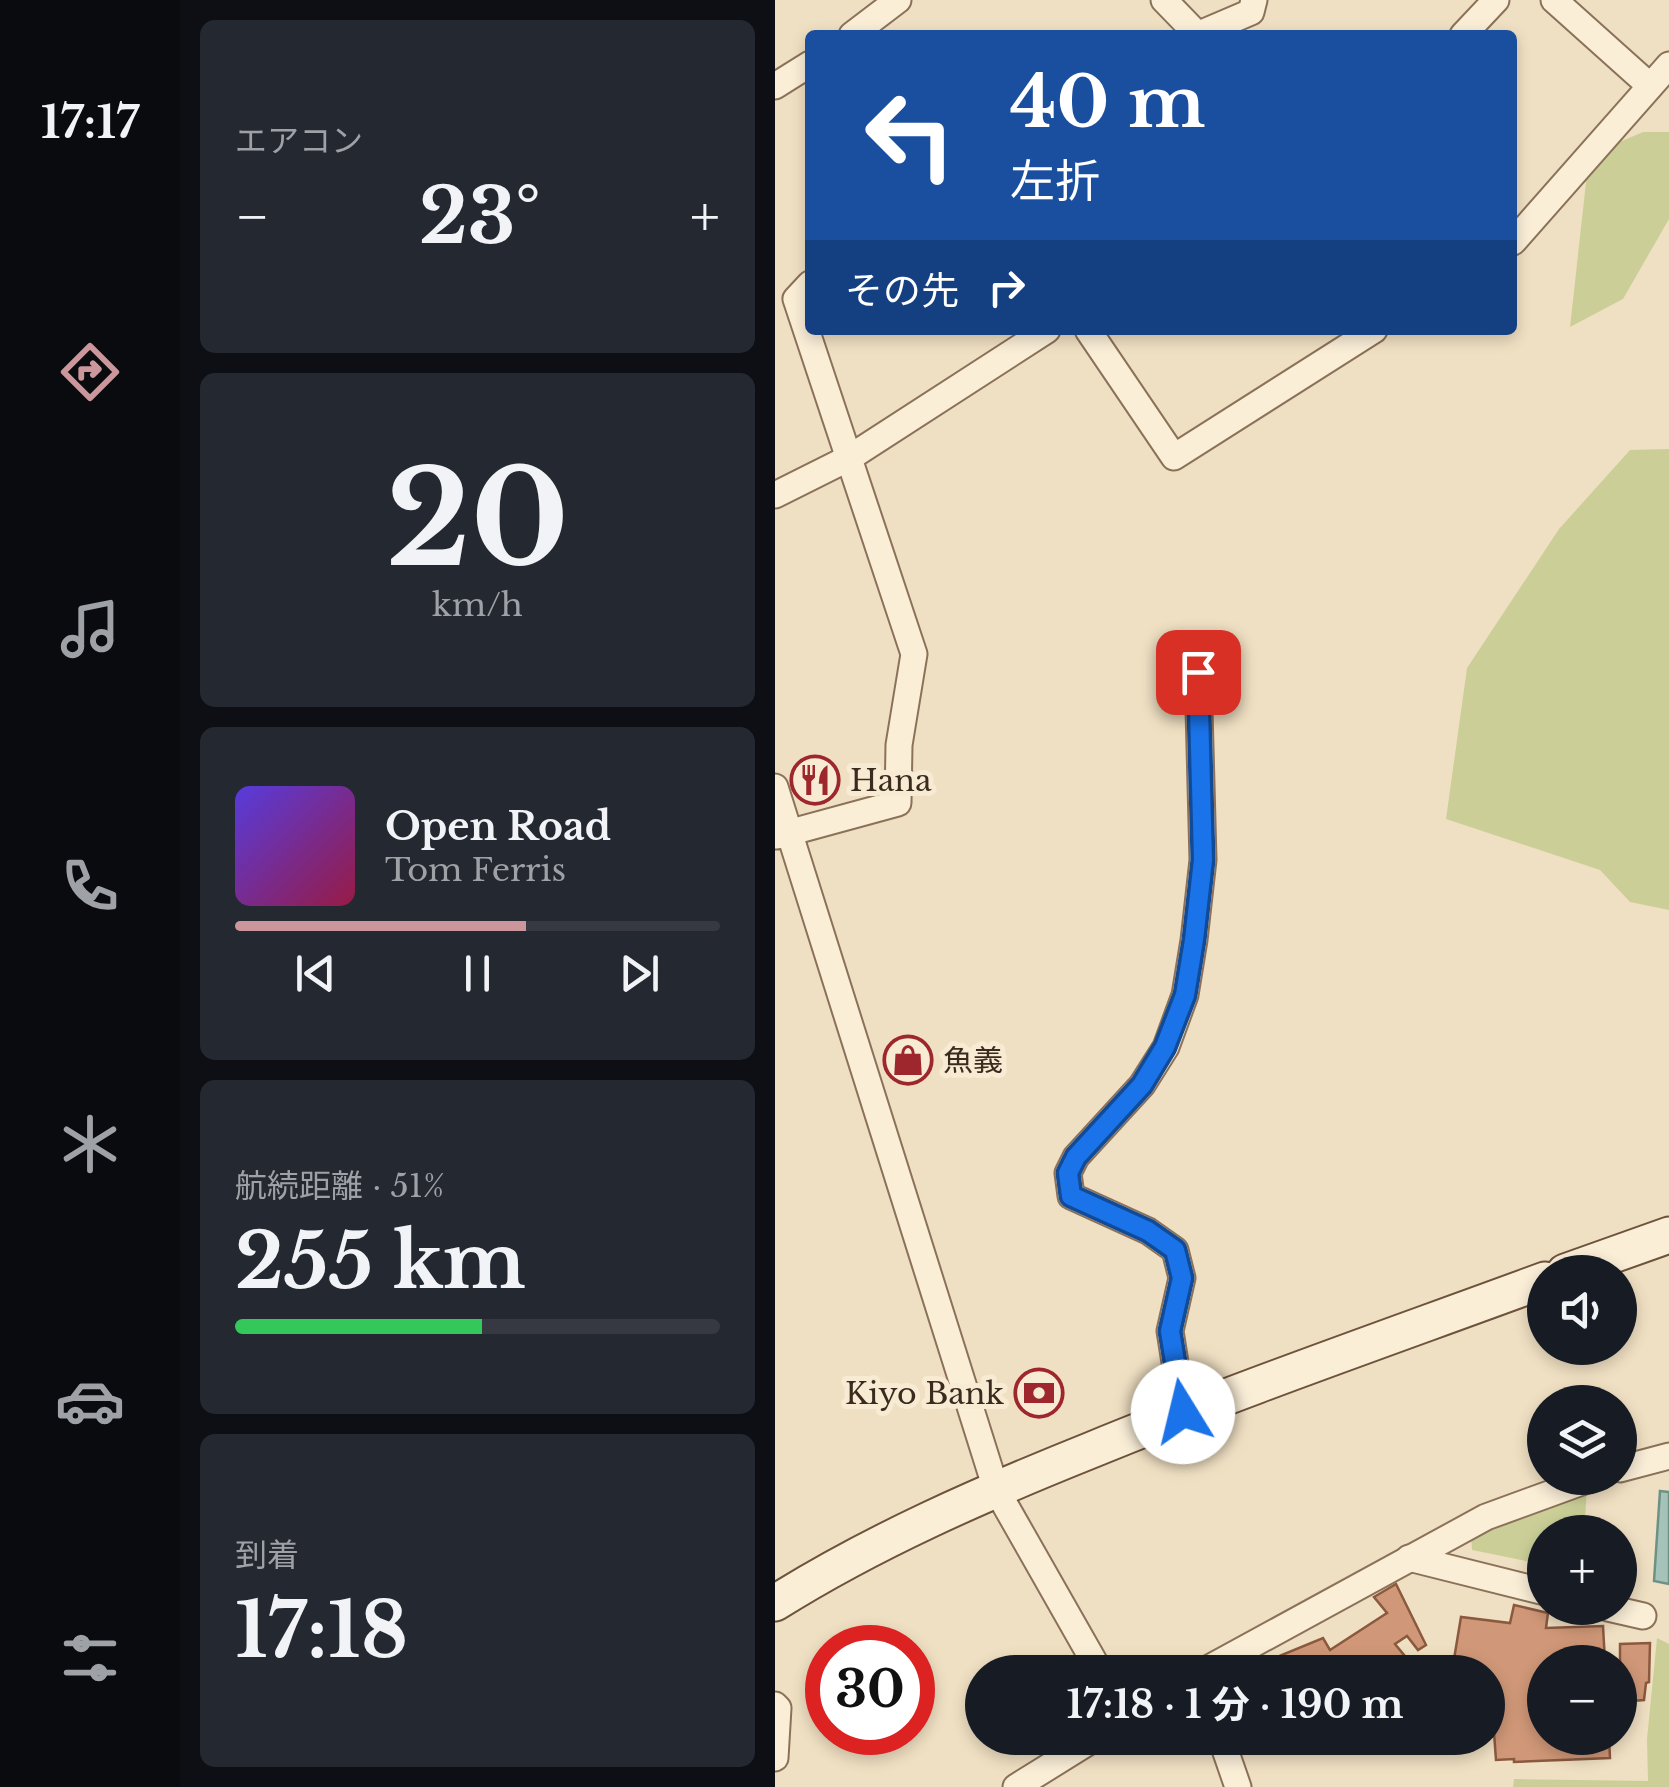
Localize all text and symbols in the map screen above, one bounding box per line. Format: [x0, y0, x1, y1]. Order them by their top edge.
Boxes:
text: 40 m [1010, 59, 1205, 146]
icon: left [845, 70, 975, 200]
text: 17:17 [41, 94, 139, 150]
text: エアコン [235, 121, 363, 161]
text: 左折 [1010, 153, 1100, 209]
text: 23° [419, 170, 541, 263]
text: − [235, 183, 270, 251]
text: + [690, 183, 720, 251]
icon: right [979, 260, 1034, 315]
text: その先 [845, 267, 959, 314]
icon: directions [55, 337, 125, 407]
text: 20 [386, 439, 569, 600]
text: km/h [432, 585, 523, 625]
icon: music [55, 594, 125, 664]
pin [1156, 630, 1241, 715]
icon: arrive [1171, 645, 1226, 700]
restaurant icon: Hana [789, 754, 841, 806]
place label: Hana [850, 762, 932, 799]
text: Open Road [385, 803, 611, 850]
text: Tom Ferris [385, 850, 566, 890]
icon: phone [55, 851, 125, 921]
icon: previous [288, 946, 343, 1001]
icon: pause [450, 946, 505, 1001]
icon: next [612, 946, 667, 1001]
shop icon: 魚義 [882, 1034, 934, 1086]
place label: 魚義 [943, 1042, 1003, 1079]
icon: climate [55, 1109, 125, 1179]
text: 航続距離 · 51% [235, 1166, 444, 1206]
text: 255 km [235, 1215, 526, 1308]
map controls [1527, 1255, 1637, 1755]
button: sound [1527, 1255, 1637, 1365]
position arrow [1131, 1360, 1235, 1464]
icon: car [55, 1366, 125, 1436]
bank icon: Kiyo Bank [1013, 1367, 1065, 1419]
place label: Kiyo Bank [845, 1375, 1005, 1412]
button: layers [1527, 1385, 1637, 1495]
button: + [1527, 1515, 1637, 1625]
text: 到着 [235, 1535, 299, 1575]
text: 17:18 [235, 1584, 408, 1677]
icon: filters [55, 1623, 125, 1693]
speed limit sign: 30 [805, 1625, 935, 1755]
button: − [1527, 1645, 1637, 1755]
text: 17:18 · 1 分 · 190 m [1066, 1681, 1404, 1728]

